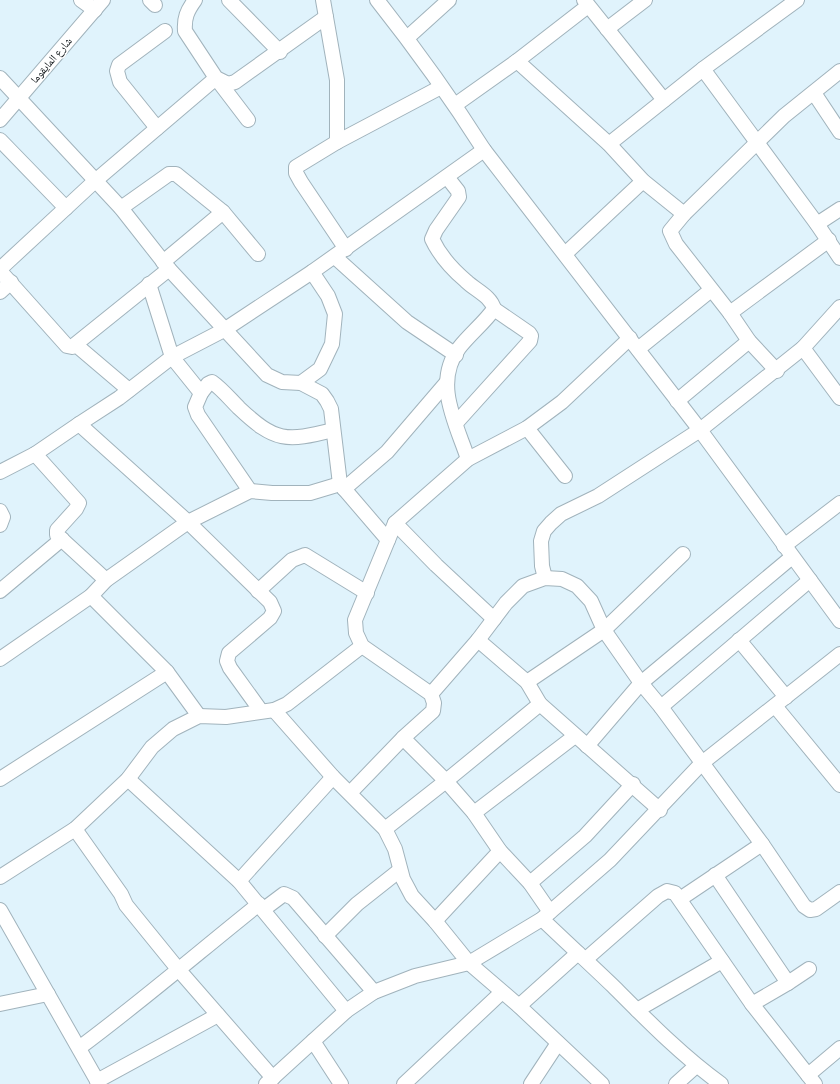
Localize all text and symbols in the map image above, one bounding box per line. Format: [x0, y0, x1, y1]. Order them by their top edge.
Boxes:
street label: شارع المايقوما [26, 33, 76, 87]

